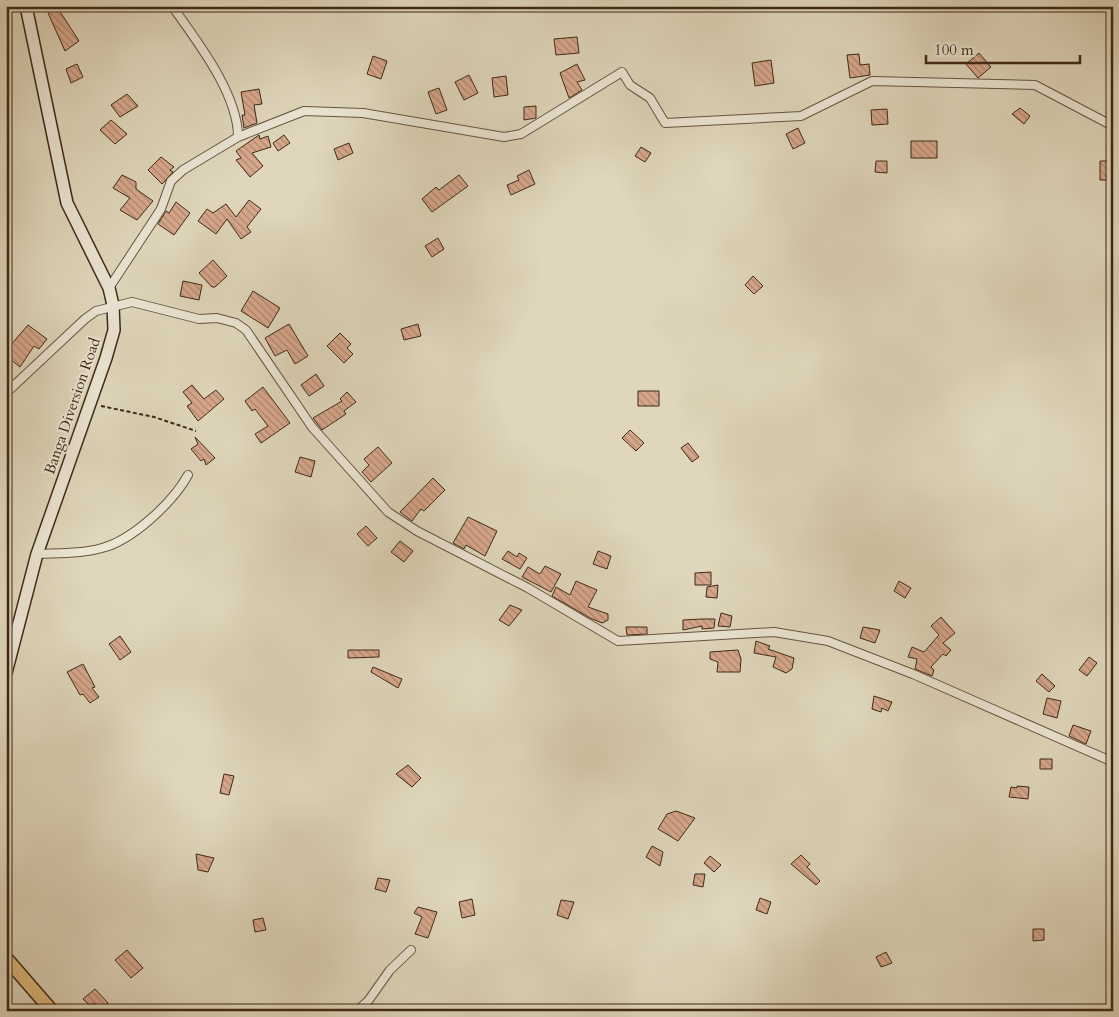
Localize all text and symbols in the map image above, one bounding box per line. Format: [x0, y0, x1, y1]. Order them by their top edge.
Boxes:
scale bar [926, 32, 1080, 64]
text: 100 m [934, 40, 974, 60]
street label: Banga Diversion Road [39, 335, 105, 477]

